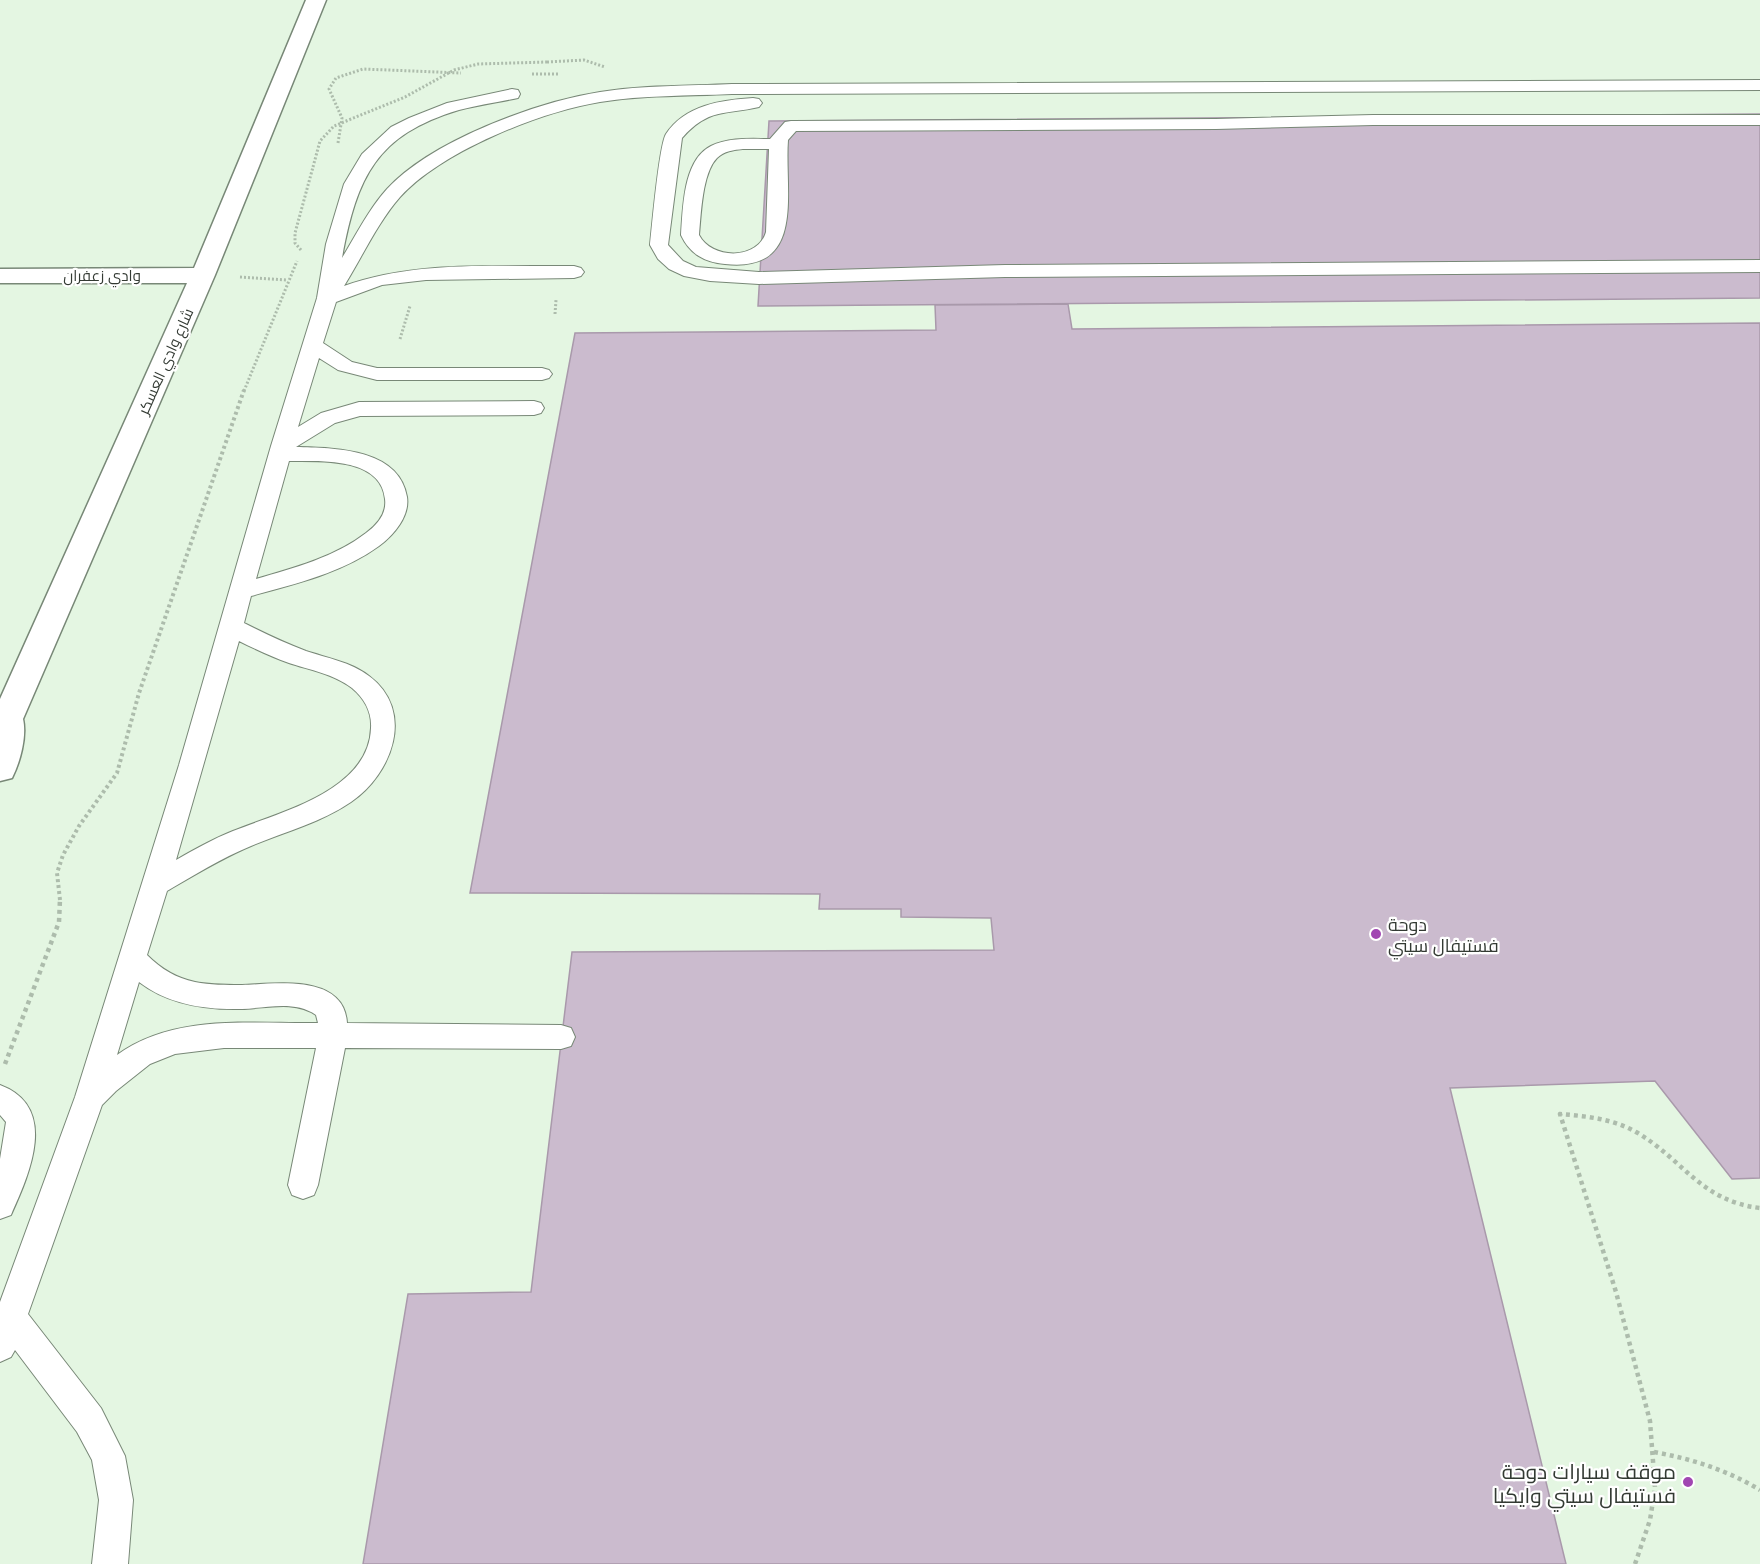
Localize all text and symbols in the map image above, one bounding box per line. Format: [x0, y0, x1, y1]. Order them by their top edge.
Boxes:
street label: وادي زعفران [63, 266, 141, 288]
street label: شارع وادي العسكر [133, 305, 200, 420]
place label: دوحة فستيفال سيتي [1388, 913, 1499, 960]
marker: دوحة فستيفال سيتي [1369, 927, 1383, 941]
place label: موقف سيارات دوحة فستيفال سيتي وايكيا [1493, 1458, 1676, 1512]
marker: موقف سيارات دوحة فستيفال سيتي وايكيا [1681, 1475, 1695, 1489]

